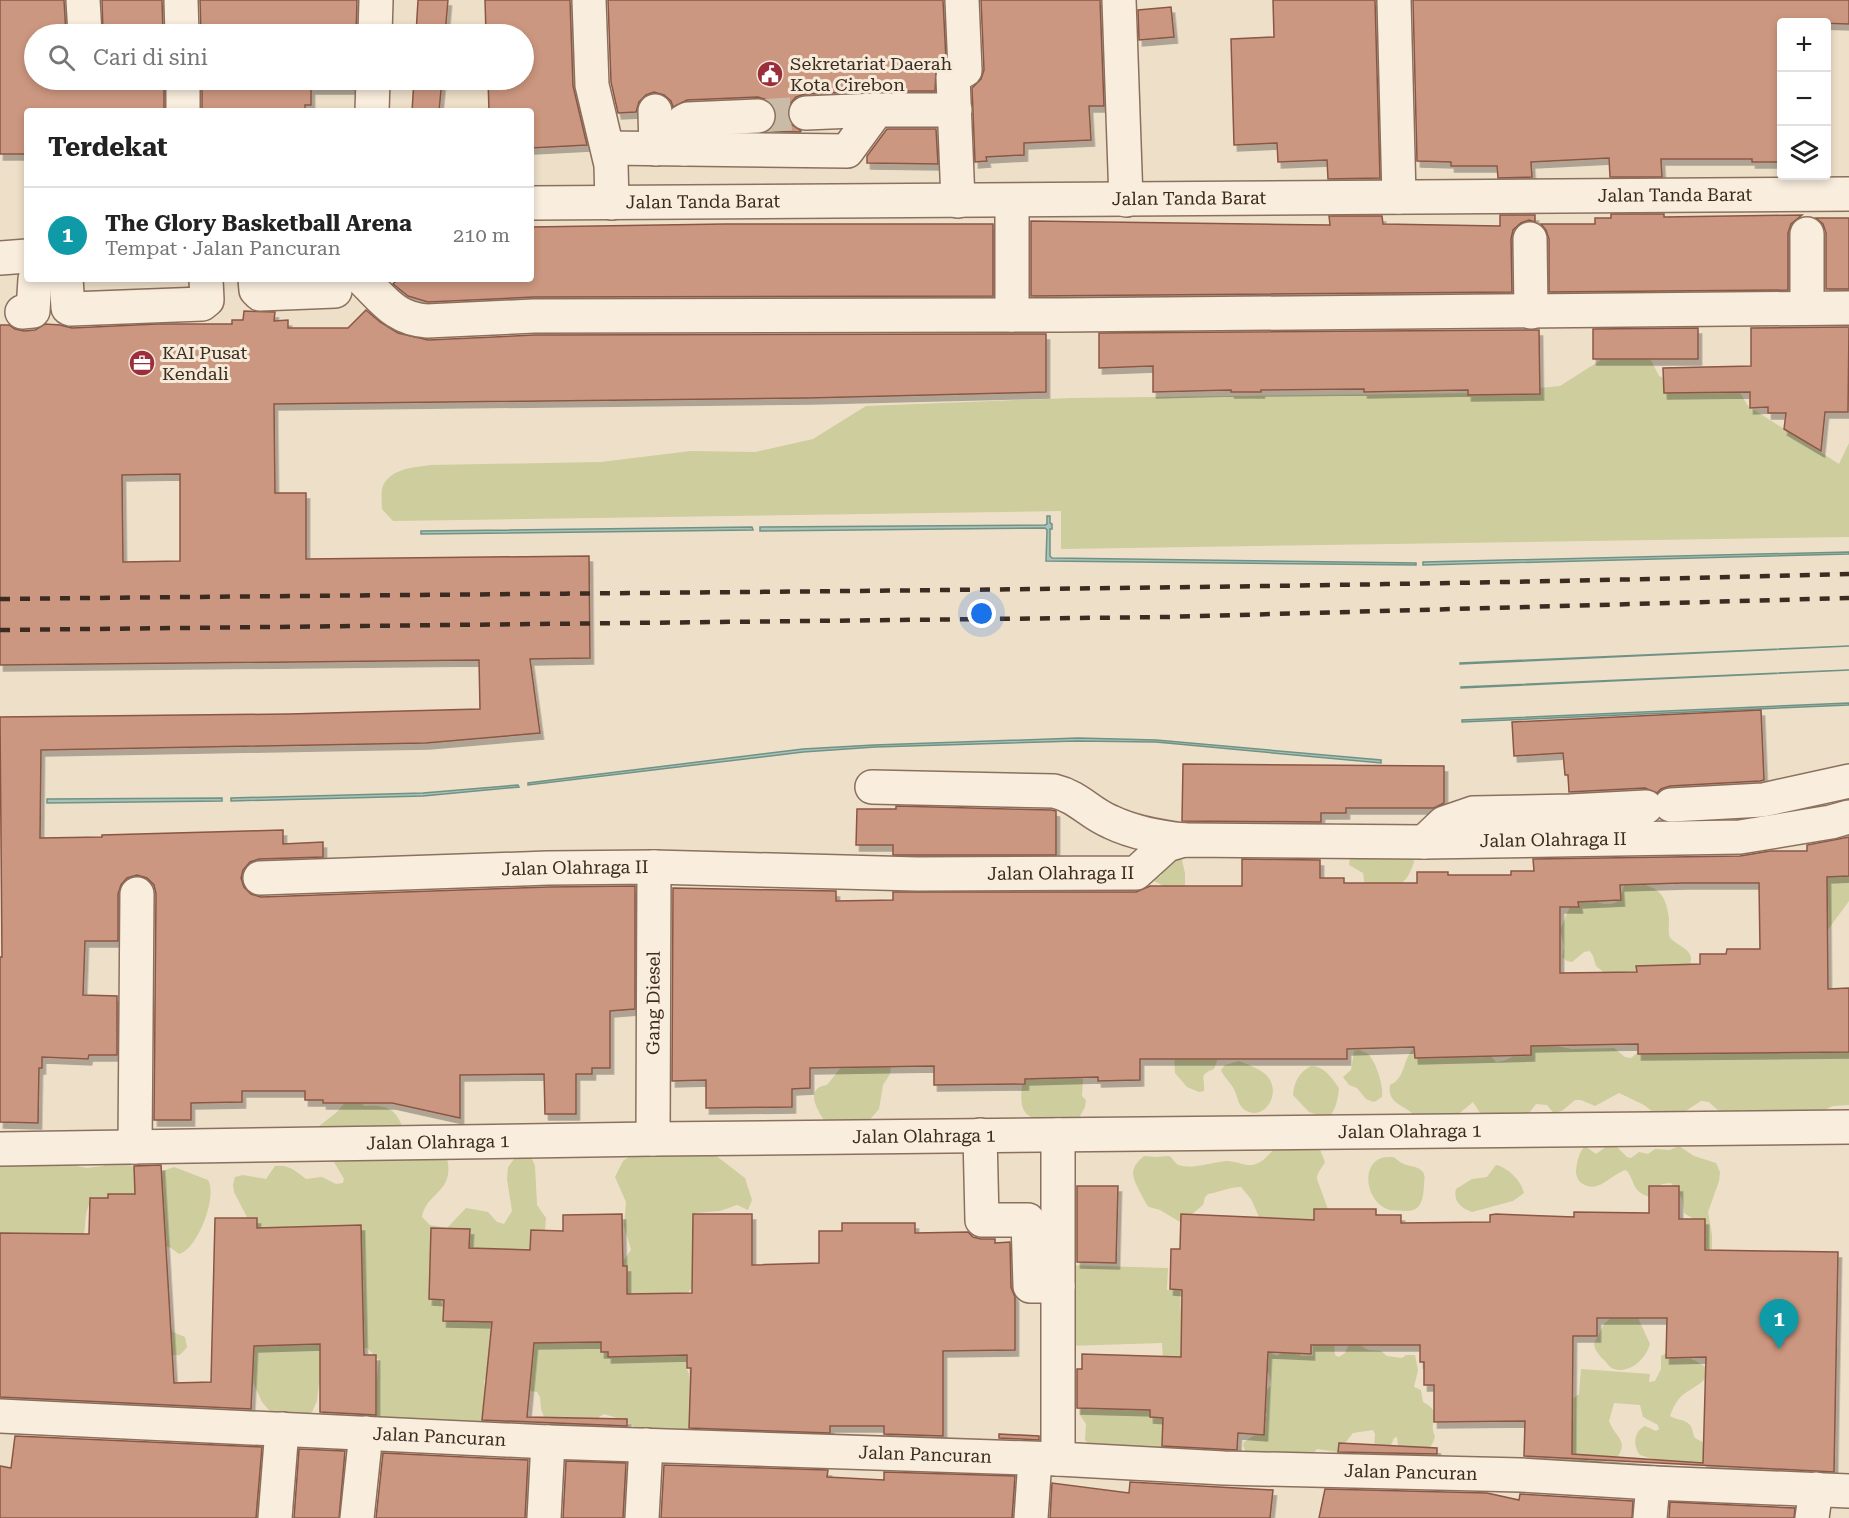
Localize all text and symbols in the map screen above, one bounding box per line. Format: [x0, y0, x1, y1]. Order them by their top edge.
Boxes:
map controls [1777, 18, 1831, 180]
button: + [1777, 18, 1831, 72]
search box [24, 24, 534, 90]
icon: search [45, 41, 78, 74]
text: Cari di sini [93, 45, 208, 70]
place label: Sekretariat Daerah Kota Cirebon [790, 53, 952, 95]
public building icon: Sekretariat Daerah Kota Cirebon [755, 59, 785, 89]
button: − [1777, 72, 1831, 126]
button: layers [1777, 126, 1831, 180]
text: Terdekat [48, 132, 168, 162]
street label: Jalan Tanda Barat [1598, 184, 1753, 206]
street label: Jalan Tanda Barat [1112, 187, 1267, 209]
street label: Jalan Tanda Barat [626, 190, 781, 212]
text: The Glory Basketball Arena [105, 211, 412, 236]
text: 1 [62, 223, 73, 247]
text: 210 m [453, 223, 510, 247]
text: Tempat · Jalan Pancuran [105, 236, 341, 260]
place label: KAI Pusat Kendali [162, 342, 247, 384]
office icon: KAI Pusat Kendali [127, 348, 157, 378]
your location [967, 599, 996, 628]
street label: Jalan Olahraga II [1480, 828, 1627, 851]
street label: Jalan Olahraga II [501, 856, 648, 880]
street label: Jalan Olahraga II [987, 862, 1134, 884]
street label: Gang Diesel [642, 951, 664, 1055]
street label: Jalan Olahraga 1 [1338, 1120, 1482, 1142]
street label: Jalan Olahraga 1 [852, 1125, 996, 1147]
street label: Jalan Olahraga 1 [366, 1130, 510, 1153]
pin: 1 [1760, 1300, 1798, 1349]
street label: Jalan Pancuran [372, 1423, 507, 1450]
street label: Jalan Pancuran [858, 1441, 993, 1467]
street label: Jalan Pancuran [1344, 1460, 1478, 1484]

